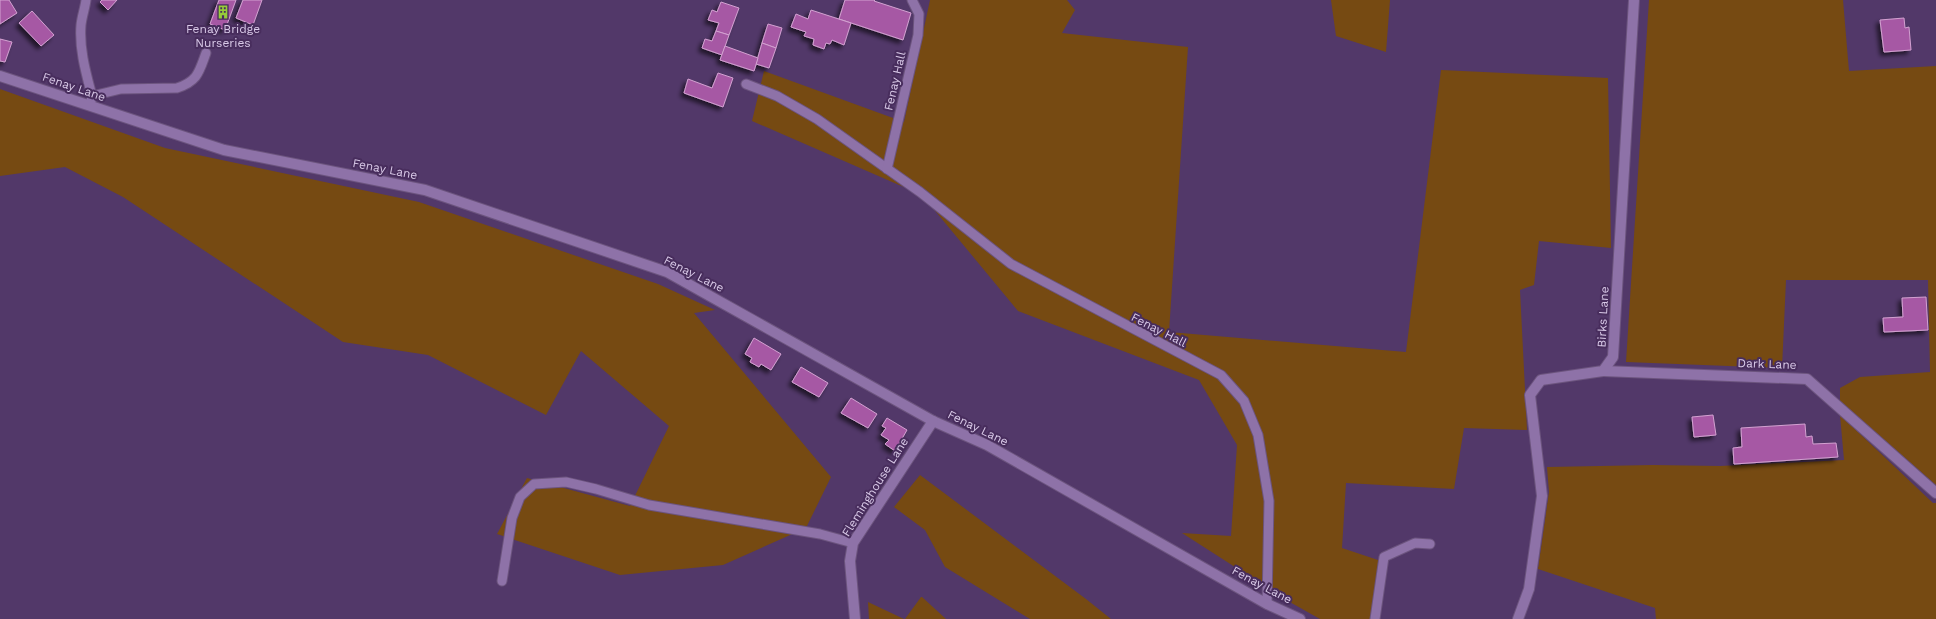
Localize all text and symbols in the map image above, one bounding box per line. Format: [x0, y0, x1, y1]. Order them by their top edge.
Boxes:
building icon: Fenay Bridge Nurseries [215, 4, 231, 20]
place label: Fenay Bridge Nurseries [186, 22, 260, 50]
street label: Fenay Hall [881, 50, 909, 112]
street label: Fenay Lane [41, 70, 107, 104]
street label: Fenay Lane [351, 156, 419, 182]
street label: Fenay Lane [662, 253, 727, 295]
street label: Birks Lane [1594, 286, 1612, 348]
street label: Fenay Hall [1129, 310, 1189, 350]
street label: Dark Lane [1737, 356, 1797, 372]
street label: Fenay Lane [945, 407, 1011, 449]
street label: Fleminghouse Lane [839, 435, 911, 539]
street label: Fenay Lane [1230, 563, 1294, 607]

